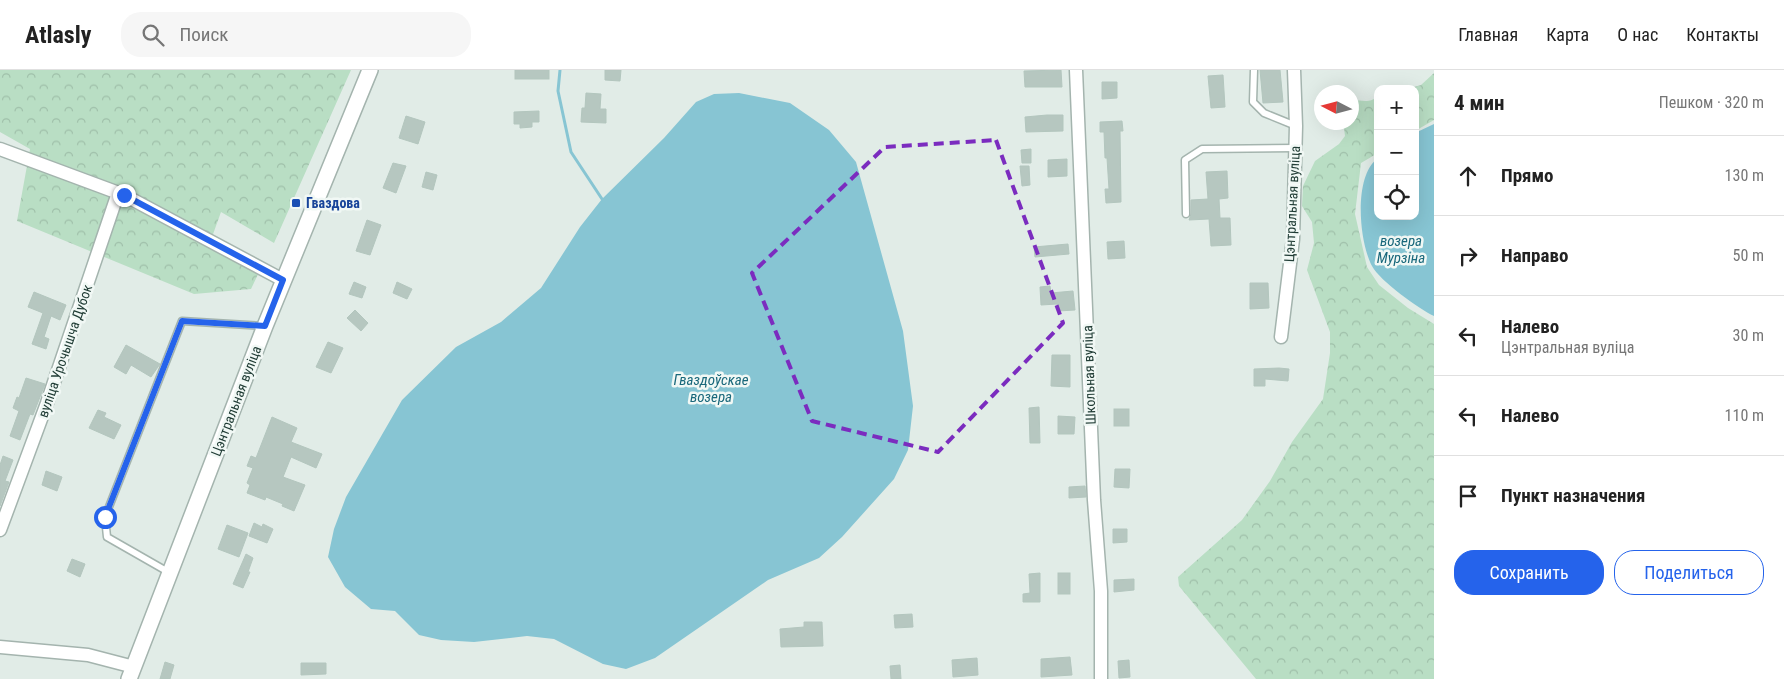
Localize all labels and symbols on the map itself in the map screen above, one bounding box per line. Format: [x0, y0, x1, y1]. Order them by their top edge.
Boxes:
north arrow [1314, 85, 1359, 130]
street label: Цэнтральная вуліца [1281, 145, 1303, 263]
route end [113, 184, 136, 207]
place label: Гваздова [306, 195, 360, 211]
marker: Гваздова [290, 197, 302, 209]
water label: возера Мурзіна [1377, 232, 1425, 267]
street label: вуліца Урочышча Дубок [35, 282, 95, 420]
street label: Школьная вуліца [1079, 325, 1099, 425]
street label: Цэнтральная вуліца [208, 344, 264, 458]
water label: Гваздоўскае возера [673, 371, 749, 406]
route start [94, 506, 117, 529]

